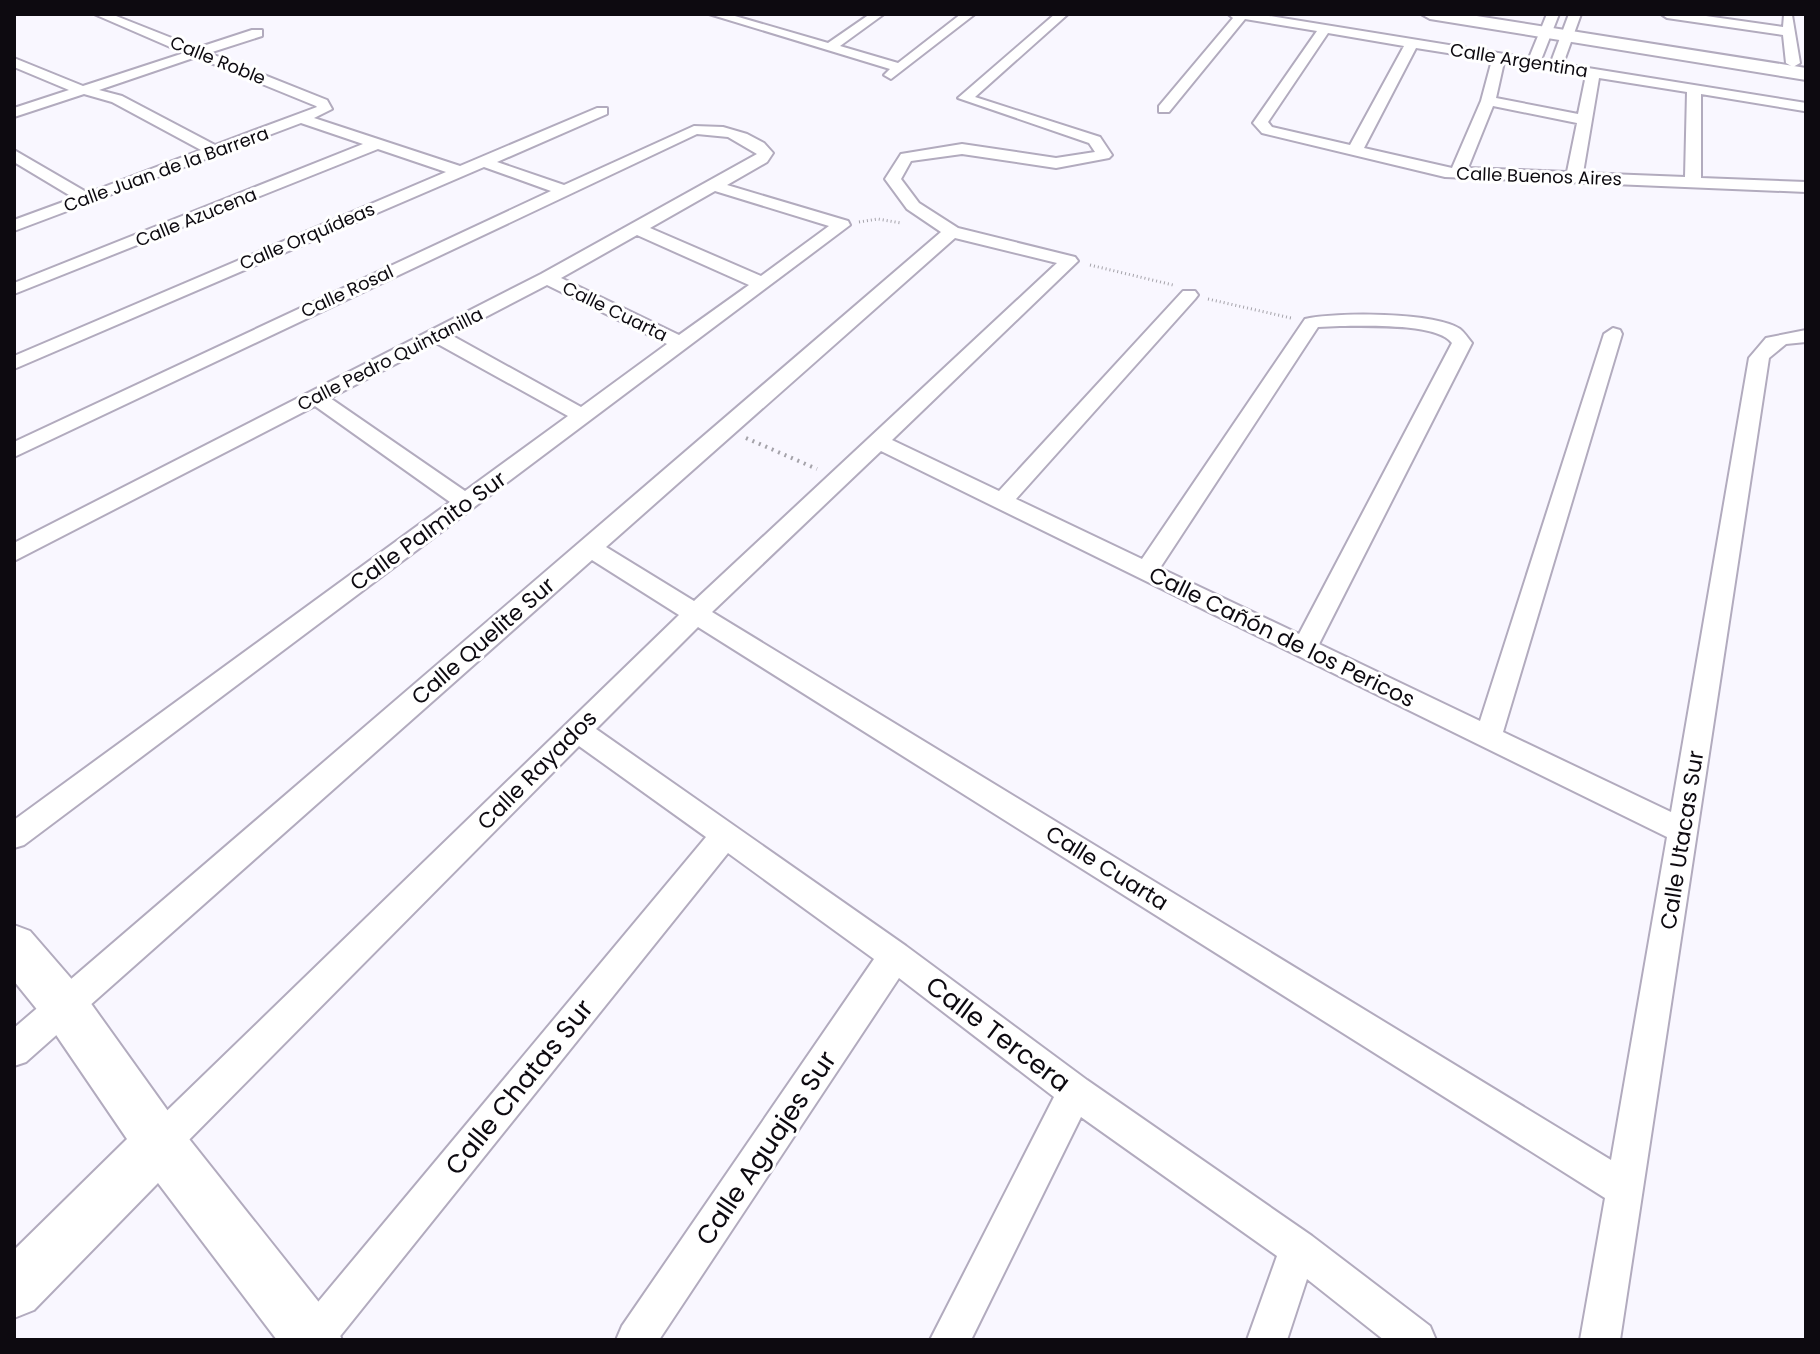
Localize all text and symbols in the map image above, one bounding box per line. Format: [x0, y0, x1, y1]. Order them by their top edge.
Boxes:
street label: Calle Roble [166, 29, 270, 91]
street label: Calle Argentina [1448, 37, 1590, 83]
street label: Calle Juan de la Barrera [60, 120, 272, 218]
street label: Calle Buenos Aires [1456, 161, 1622, 191]
street label: Calle Azucena [132, 181, 260, 253]
street label: Calle Orquídeas [235, 196, 379, 276]
street label: Calle Rosal [297, 259, 397, 323]
street label: Calle Cuarta [558, 275, 672, 347]
street label: Calle Pedro Quintanilla [293, 301, 487, 417]
street label: Calle Palmito Sur [343, 464, 513, 598]
street label: Calle Cañón de los Pericos [1144, 559, 1420, 715]
street label: Calle Quelite Sur [405, 570, 561, 712]
street label: Calle Rayados [470, 703, 604, 837]
street label: Calle Utacas Sur [1653, 748, 1711, 932]
street label: Calle Cuarta [1040, 818, 1174, 918]
street label: Calle Tercera [918, 968, 1078, 1100]
street label: Calle Chatas Sur [437, 991, 601, 1183]
street label: Calle Aguajes Sur [687, 1044, 845, 1252]

